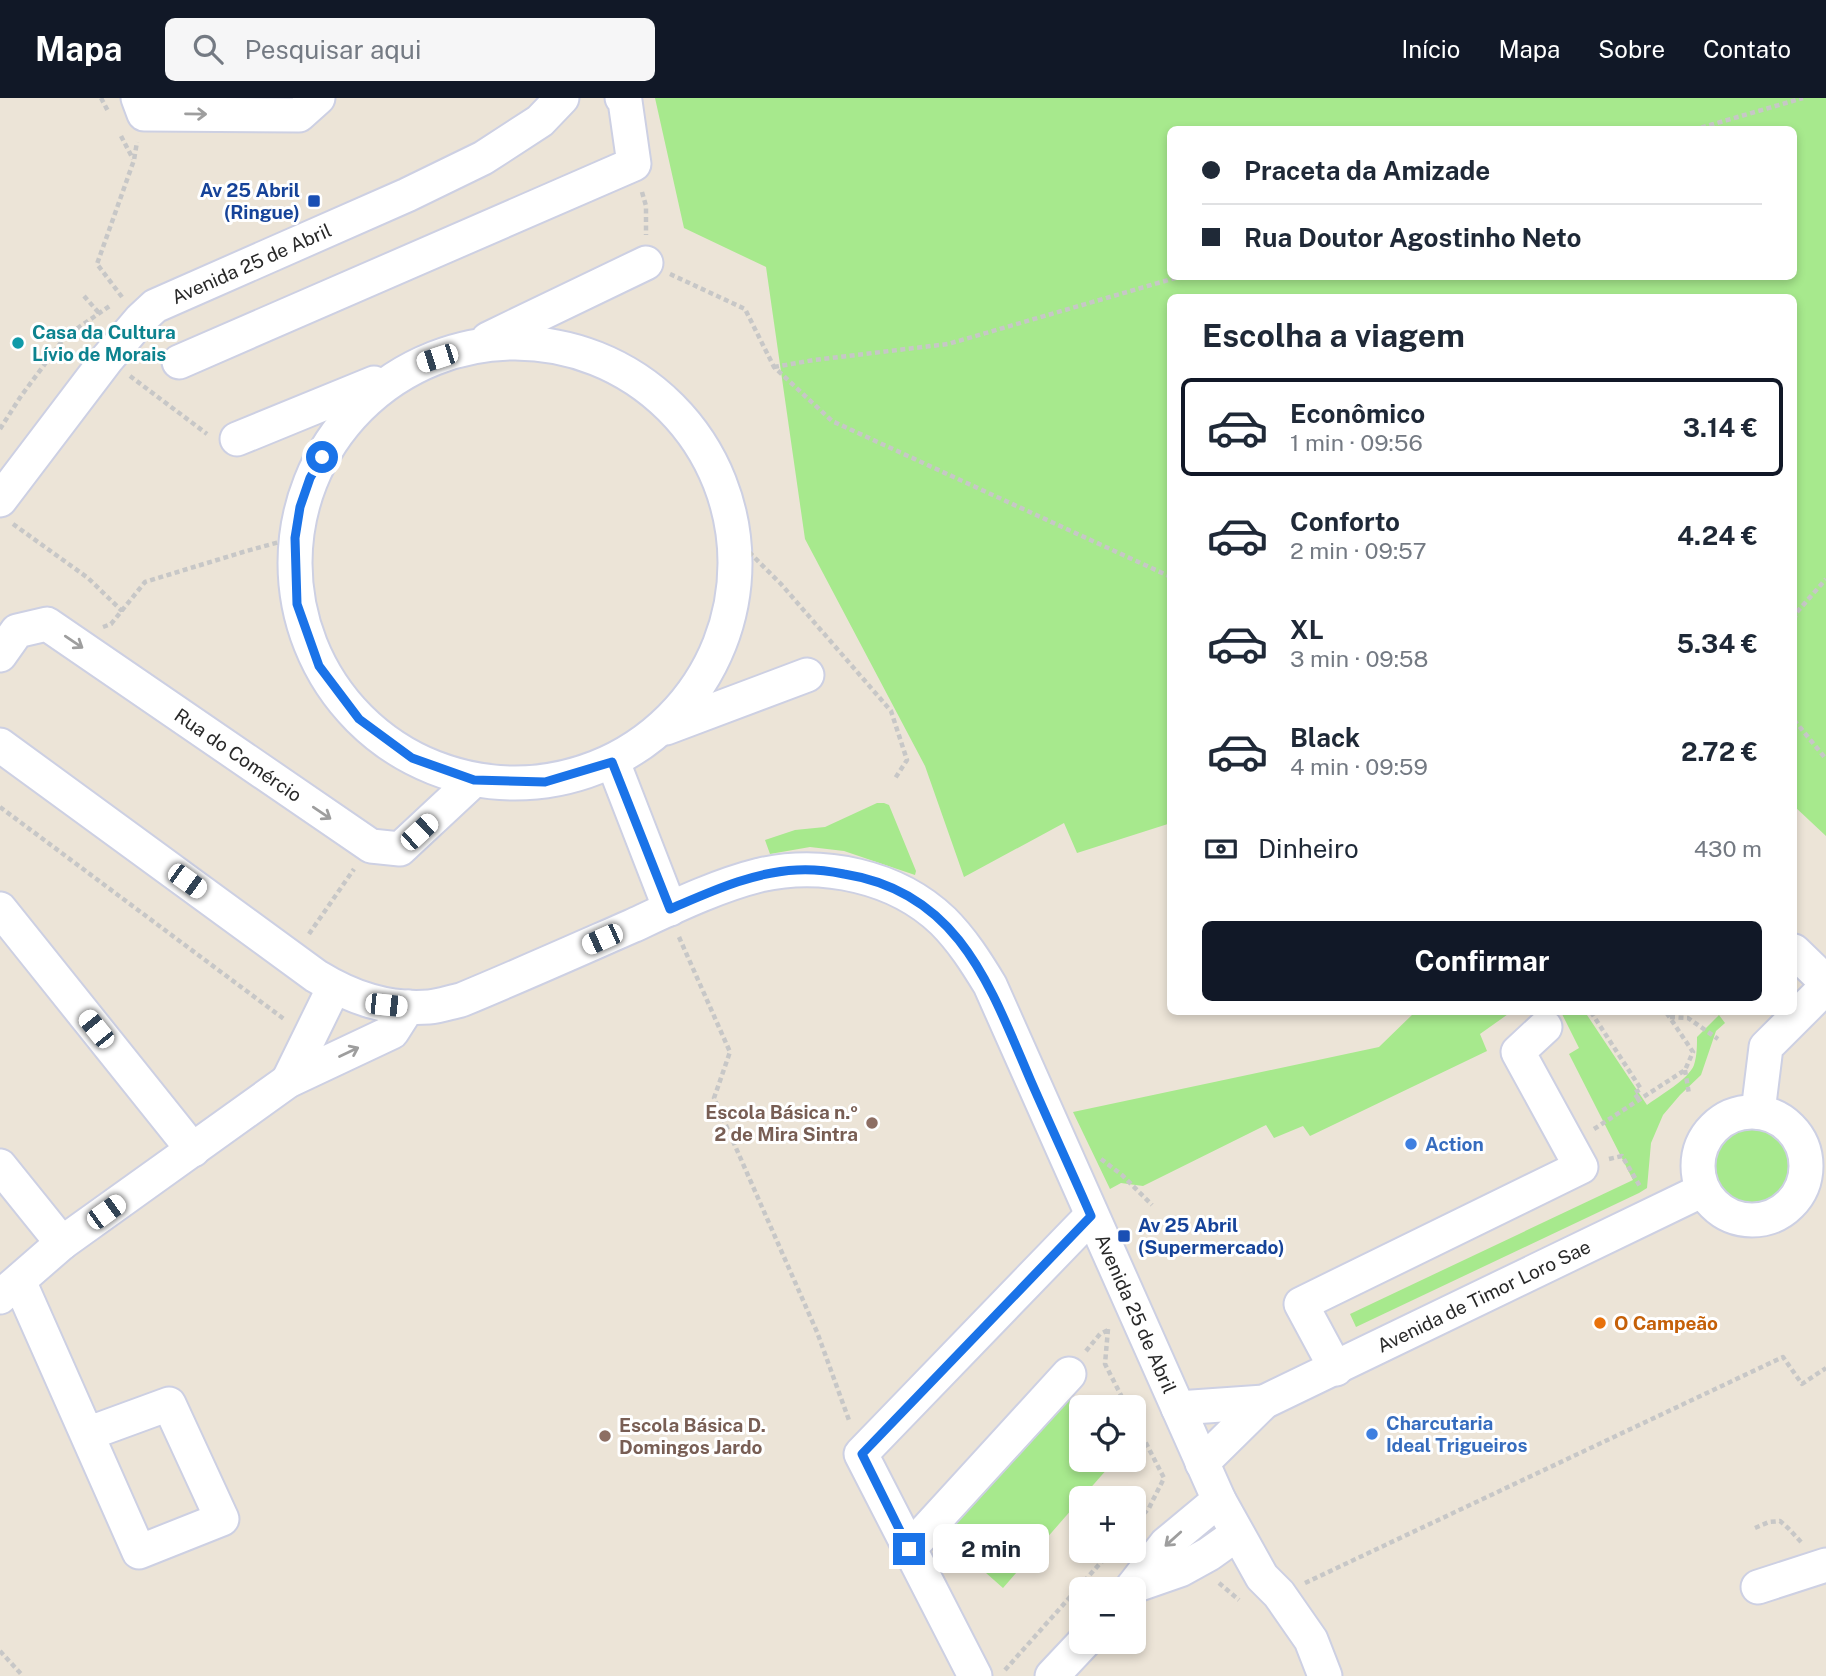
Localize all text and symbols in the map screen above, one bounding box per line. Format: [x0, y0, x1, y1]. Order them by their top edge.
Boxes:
search box [165, 18, 655, 81]
text: Mapa [35, 30, 123, 68]
icon: search [189, 30, 227, 68]
text: Pesquisar aqui [245, 34, 421, 65]
text: Início [1402, 35, 1460, 63]
text: Mapa [1498, 35, 1560, 63]
text: Sobre [1598, 35, 1665, 63]
text: Contato [1703, 35, 1791, 63]
one-way arrow [184, 107, 207, 121]
text: Praceta da Amizade [1244, 155, 1490, 186]
place label: Av 25 Abril (Ringue) [200, 179, 300, 223]
marker: Av 25 Abril (Ringue) [306, 193, 322, 209]
street label: Avenida 25 de Abril [168, 219, 335, 308]
text: Rua Doutor Agostinho Neto [1244, 222, 1581, 253]
text: Escolha a viagem [1202, 317, 1465, 354]
place label: Casa da Cultura Lívio de Morais [32, 321, 176, 365]
marker: Casa da Cultura Lívio de Morais [10, 335, 26, 351]
car [414, 342, 461, 374]
icon: car [1206, 396, 1269, 459]
text: Econômico [1290, 398, 1425, 429]
text: 3.14 € [1683, 412, 1758, 443]
text: 1 min · 09:56 [1290, 429, 1423, 456]
route start [306, 441, 338, 473]
icon: car [1206, 504, 1269, 567]
text: Conforto [1290, 506, 1400, 537]
text: 4.24 € [1677, 520, 1758, 551]
text: 2 min · 09:57 [1290, 537, 1427, 564]
icon: car [1206, 612, 1269, 675]
text: XL [1290, 614, 1324, 645]
text: 5.34 € [1676, 628, 1758, 659]
one-way arrow [64, 635, 83, 649]
text: 3 min · 09:58 [1290, 645, 1429, 672]
street label: Rua do Comércio [170, 704, 306, 806]
icon: car [1206, 720, 1269, 783]
text: Black [1290, 722, 1360, 753]
text: 2.72 € [1681, 736, 1758, 767]
text: 4 min · 09:59 [1290, 753, 1428, 780]
one-way arrow [312, 806, 331, 820]
car [397, 810, 442, 854]
icon: cash [1202, 830, 1240, 868]
text: Dinheiro [1258, 833, 1359, 864]
text: 430 m [1694, 835, 1762, 862]
car [164, 860, 211, 902]
car [579, 921, 626, 957]
button: Confirmar [1202, 921, 1762, 1001]
car [365, 992, 408, 1018]
car [75, 1006, 118, 1052]
one-way arrow [339, 1045, 360, 1058]
place label: Escola Básica n.º 2 de Mira Sintra [705, 1101, 858, 1145]
marker: Escola Básica n.º 2 de Mira Sintra [864, 1115, 880, 1131]
place label: Action [1425, 1133, 1484, 1155]
marker: Action [1403, 1136, 1419, 1152]
car [83, 1191, 130, 1233]
place label: Av 25 Abril (Supermercado) [1138, 1214, 1285, 1258]
marker: Av 25 Abril (Supermercado) [1116, 1228, 1132, 1244]
street label: Avenida 25 de Abril [1091, 1231, 1181, 1397]
street label: Avenida de Timor Loro Sae [1373, 1235, 1594, 1357]
place label: O Campeão [1614, 1312, 1718, 1334]
marker: O Campeão [1592, 1315, 1608, 1331]
map controls [1069, 1395, 1146, 1654]
button: locate [1069, 1395, 1146, 1472]
place label: Charcutaria Ideal Trigueiros [1386, 1412, 1527, 1456]
place label: Escola Básica D. Domingos Jardo [619, 1414, 766, 1458]
marker: Charcutaria Ideal Trigueiros [1364, 1426, 1380, 1442]
marker: Escola Básica D. Domingos Jardo [597, 1428, 613, 1444]
button: + [1069, 1486, 1146, 1563]
callout: 2 min [934, 1524, 1049, 1574]
one-way arrow [1165, 1531, 1182, 1548]
route end [893, 1533, 925, 1565]
text: 2 min [961, 1535, 1021, 1562]
button: − [1069, 1577, 1146, 1654]

